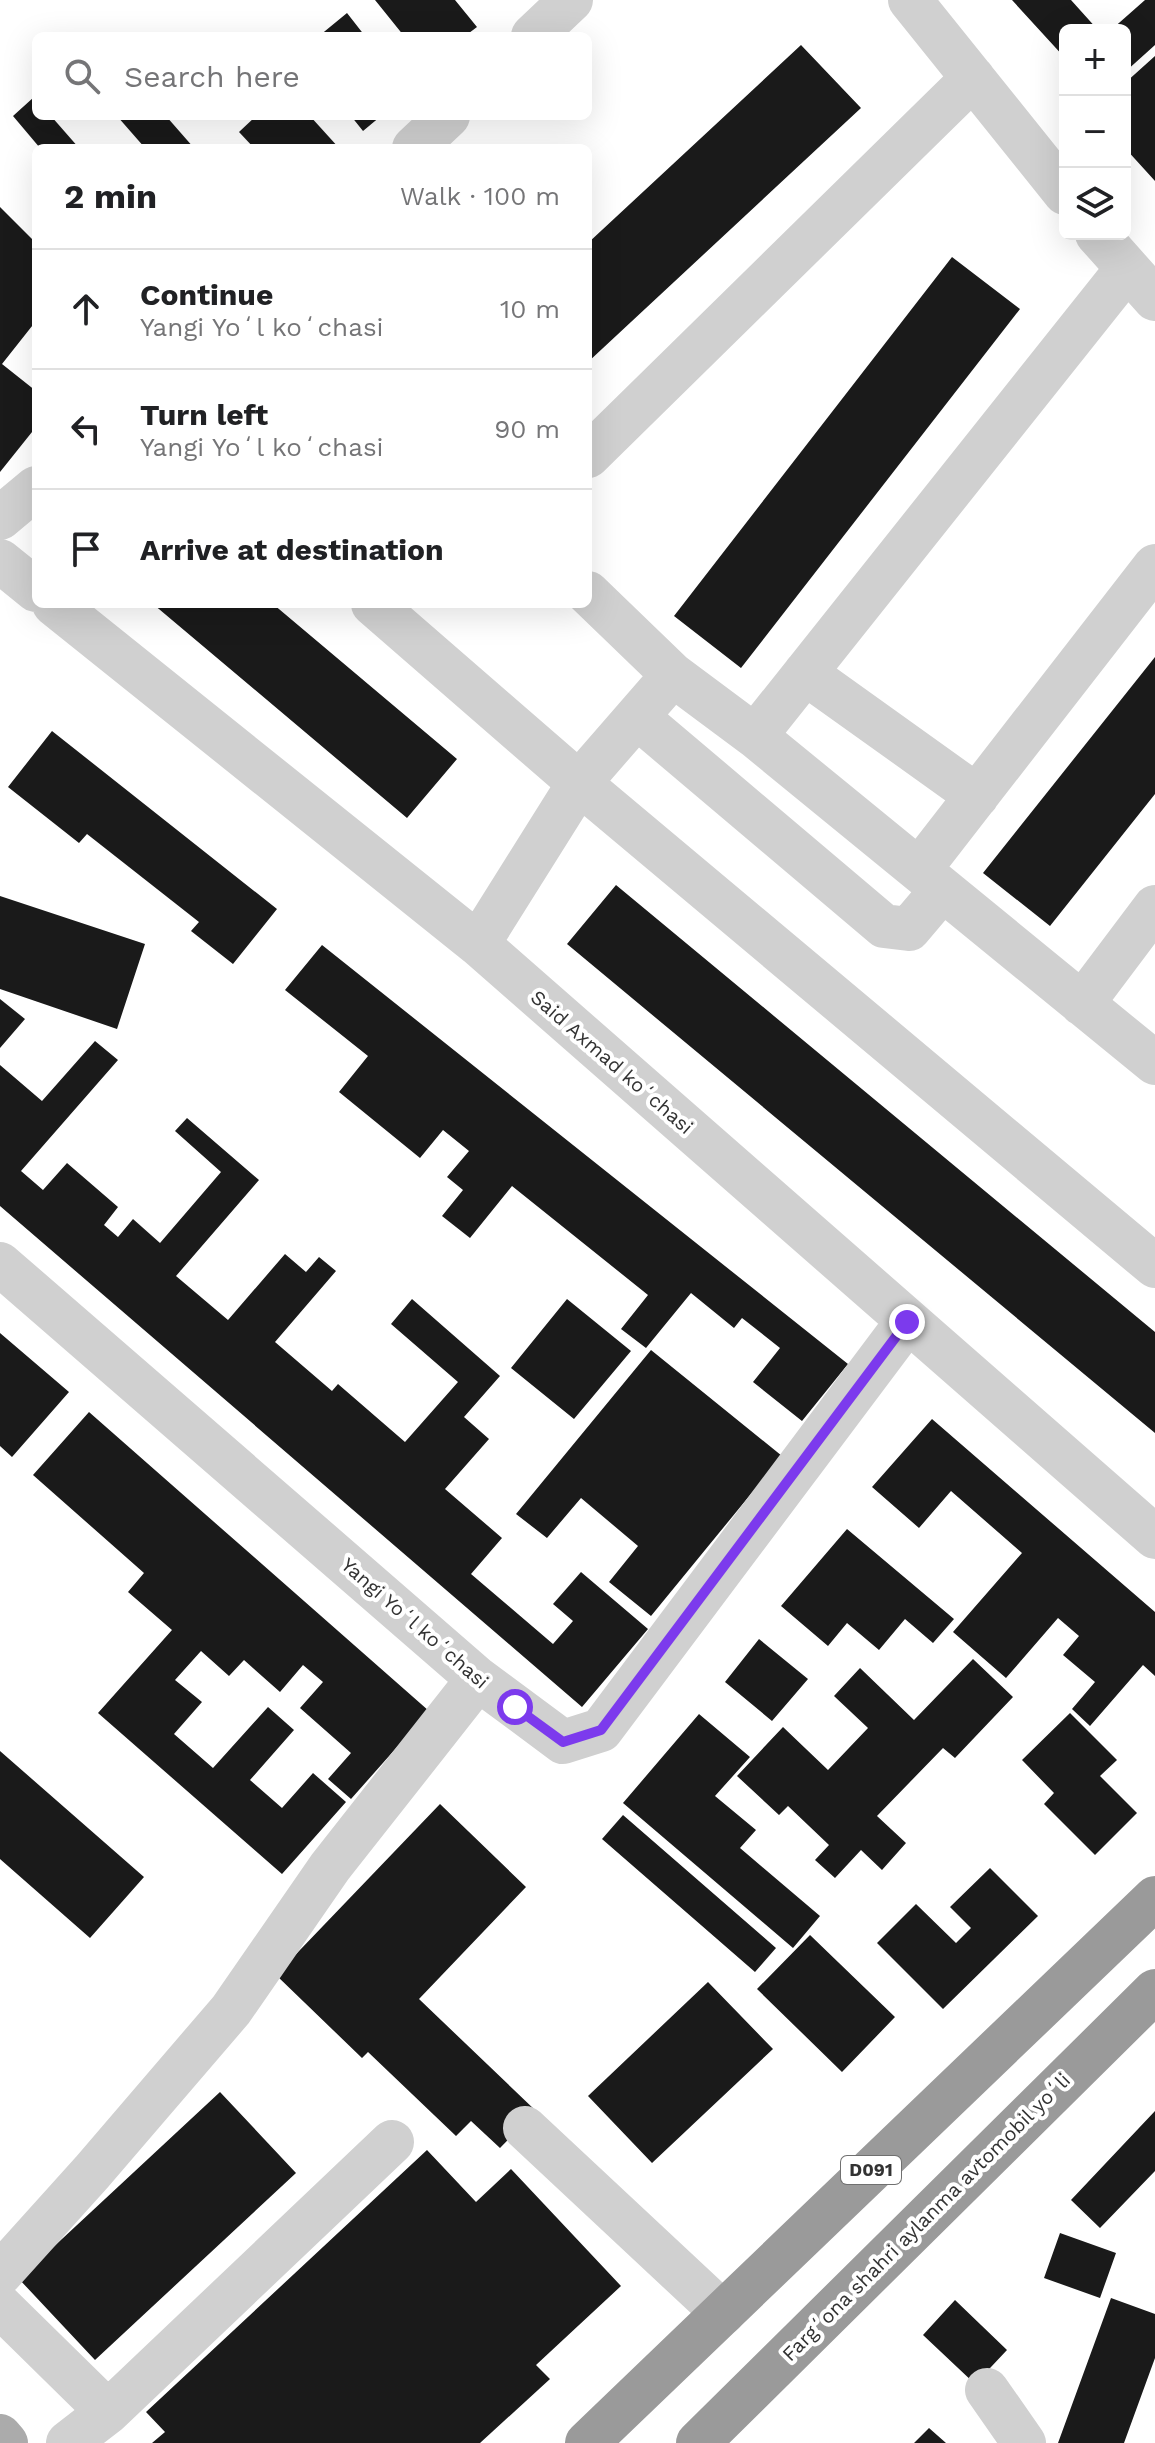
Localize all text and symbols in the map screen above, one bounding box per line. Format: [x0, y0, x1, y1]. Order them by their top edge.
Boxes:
map controls [1059, 24, 1131, 240]
button: + [1059, 24, 1131, 96]
search box [32, 32, 592, 120]
icon: search [60, 54, 104, 98]
text: Search here [124, 59, 300, 94]
button: − [1059, 96, 1131, 168]
button: layers [1059, 168, 1131, 240]
text: 2 min [64, 176, 157, 216]
text: Walk · 100 m [400, 181, 560, 211]
text: Continue [140, 277, 273, 312]
icon: ahead [64, 287, 108, 331]
text: 10 m [500, 294, 560, 324]
text: Yangi Yoʻl koʻchasi [140, 312, 384, 342]
text: Turn left [140, 397, 268, 432]
icon: left [64, 407, 108, 451]
text: 90 m [494, 414, 560, 444]
text: Yangi Yoʻl koʻchasi [140, 432, 384, 462]
icon: arrive [64, 527, 108, 571]
text: Arrive at destination [140, 532, 444, 567]
street label: Said Axmad koʻchasi [526, 985, 698, 1139]
route end [889, 1304, 925, 1340]
street label: Yangi Yoʻl koʻchasi [336, 1552, 494, 1694]
route start [497, 1689, 533, 1725]
street label: Fargʻona shahri aylanma avtomobil yoʻli [777, 2068, 1075, 2366]
road number: D091 [841, 2156, 901, 2184]

